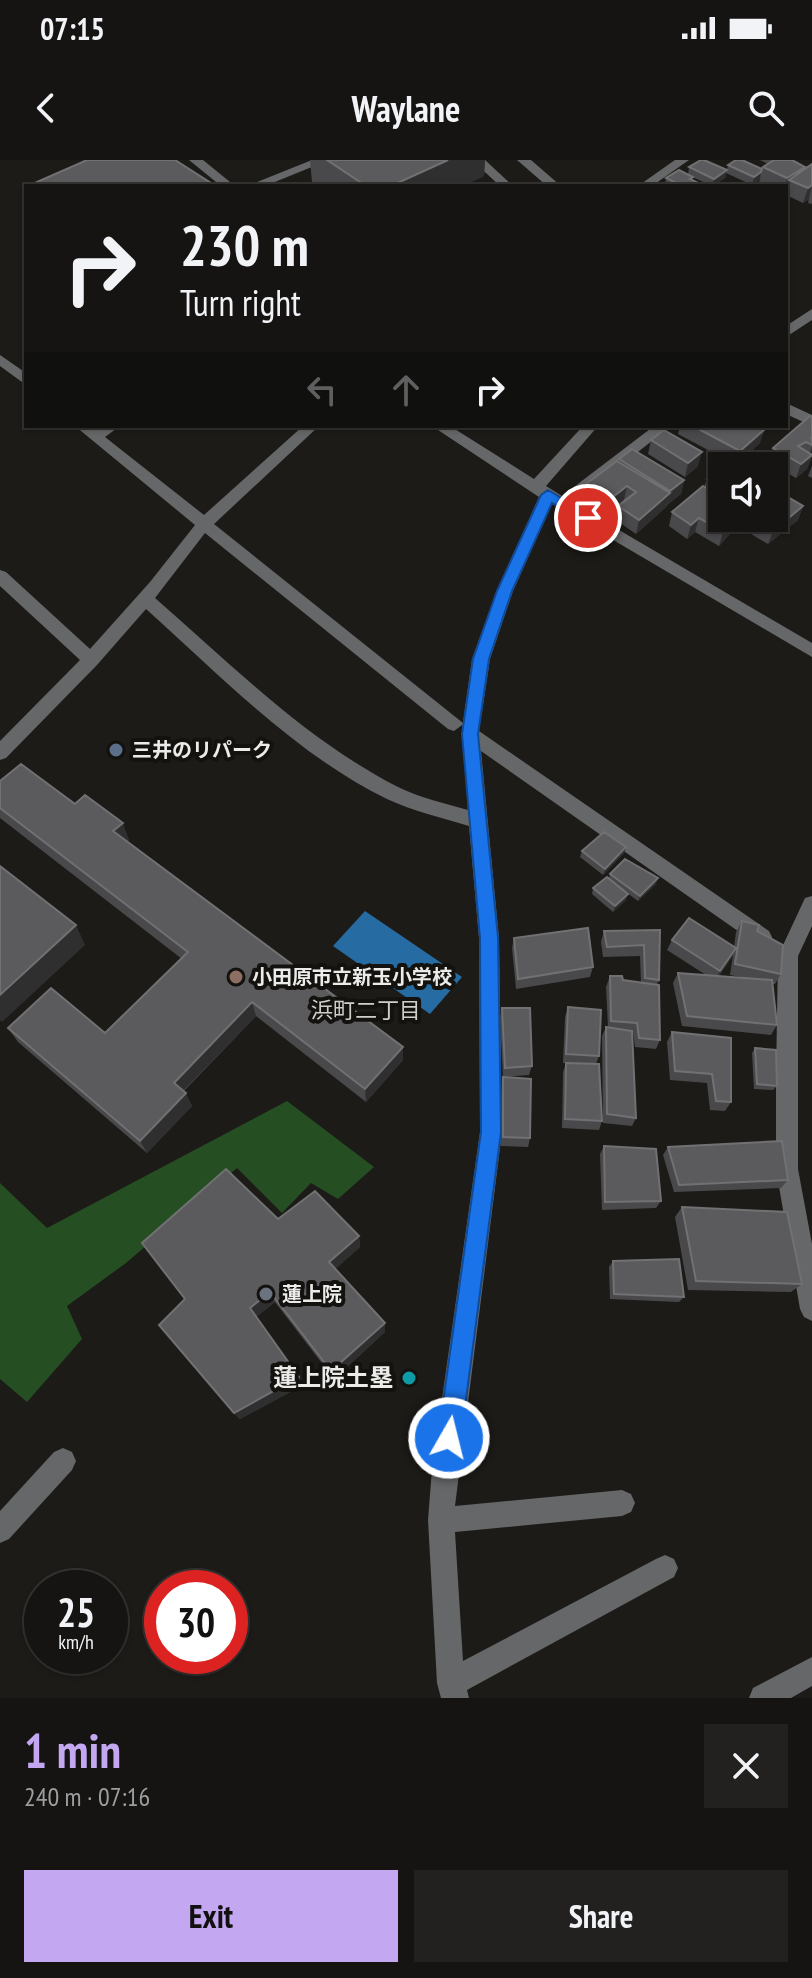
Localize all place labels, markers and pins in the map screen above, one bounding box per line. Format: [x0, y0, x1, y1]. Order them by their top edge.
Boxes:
pin [554, 484, 622, 552]
place label: 三井のリパーク [132, 737, 272, 763]
marker: 三井のリパーク [107, 741, 125, 759]
place label: 小田原市立新玉小学校 [252, 964, 452, 990]
marker: 小田原市立新玉小学校 [227, 968, 245, 986]
place label: 蓮上院 [282, 1281, 342, 1307]
marker: 蓮上院 [257, 1285, 275, 1303]
place label: 蓮上院土塁 [273, 1362, 393, 1393]
marker: 蓮上院土塁 [400, 1369, 418, 1387]

